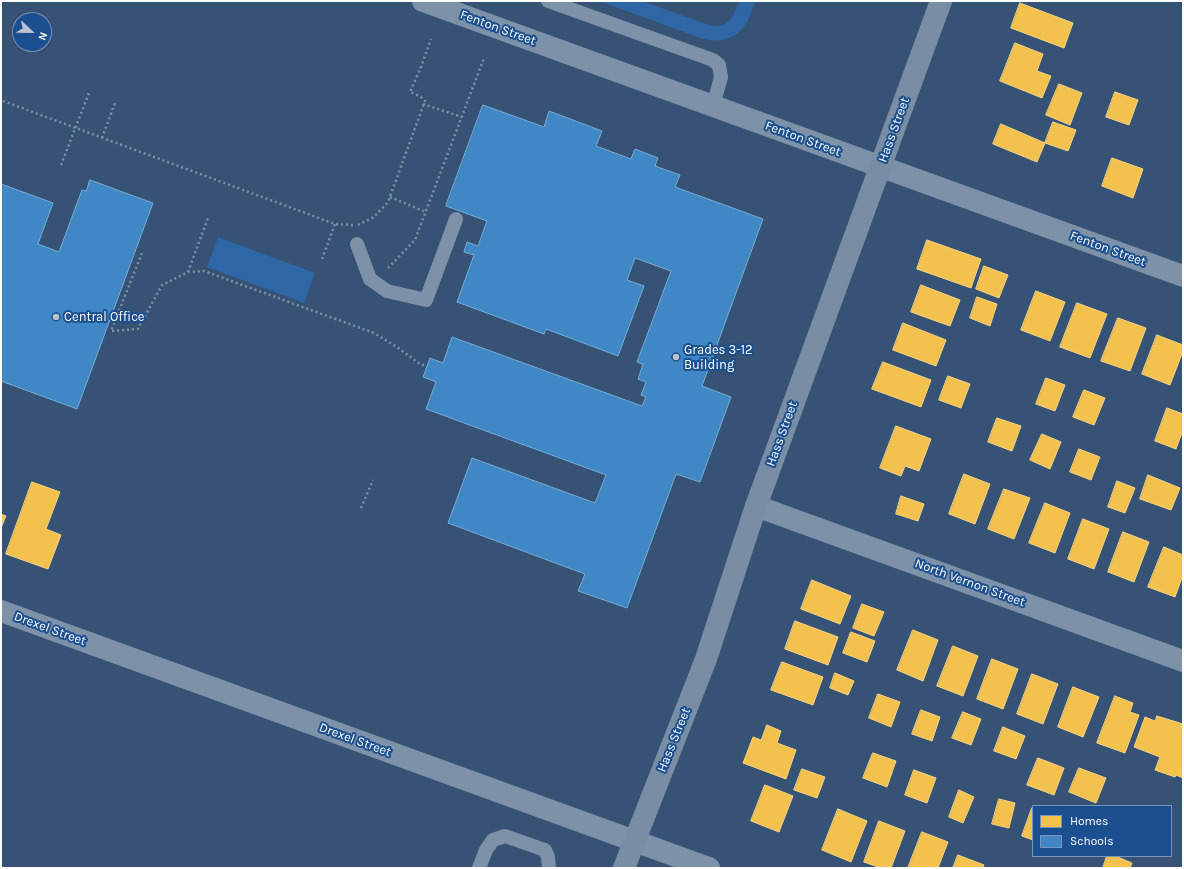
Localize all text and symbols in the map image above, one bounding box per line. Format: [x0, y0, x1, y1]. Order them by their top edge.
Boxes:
street label: Fenton Street [458, 7, 538, 49]
north arrow [12, 12, 52, 52]
text: N [35, 30, 50, 42]
street label: Hass Street [875, 95, 913, 165]
street label: Fenton Street [763, 118, 843, 160]
street label: Fenton Street [1068, 228, 1148, 270]
place label: Central Office [64, 309, 145, 325]
marker: Central Office [51, 312, 61, 322]
place label: Grades 3-12 Building [684, 342, 753, 373]
marker: Grades 3-12 Building [671, 352, 681, 362]
street label: Hass Street [763, 399, 801, 469]
street label: North Vernon Street [913, 556, 1027, 610]
street label: Drexel Street [12, 609, 88, 649]
street label: Hass Street [654, 705, 694, 775]
street label: Drexel Street [317, 720, 393, 760]
legend [1032, 805, 1172, 857]
text: Homes [1070, 814, 1108, 828]
text: Schools [1070, 834, 1113, 848]

